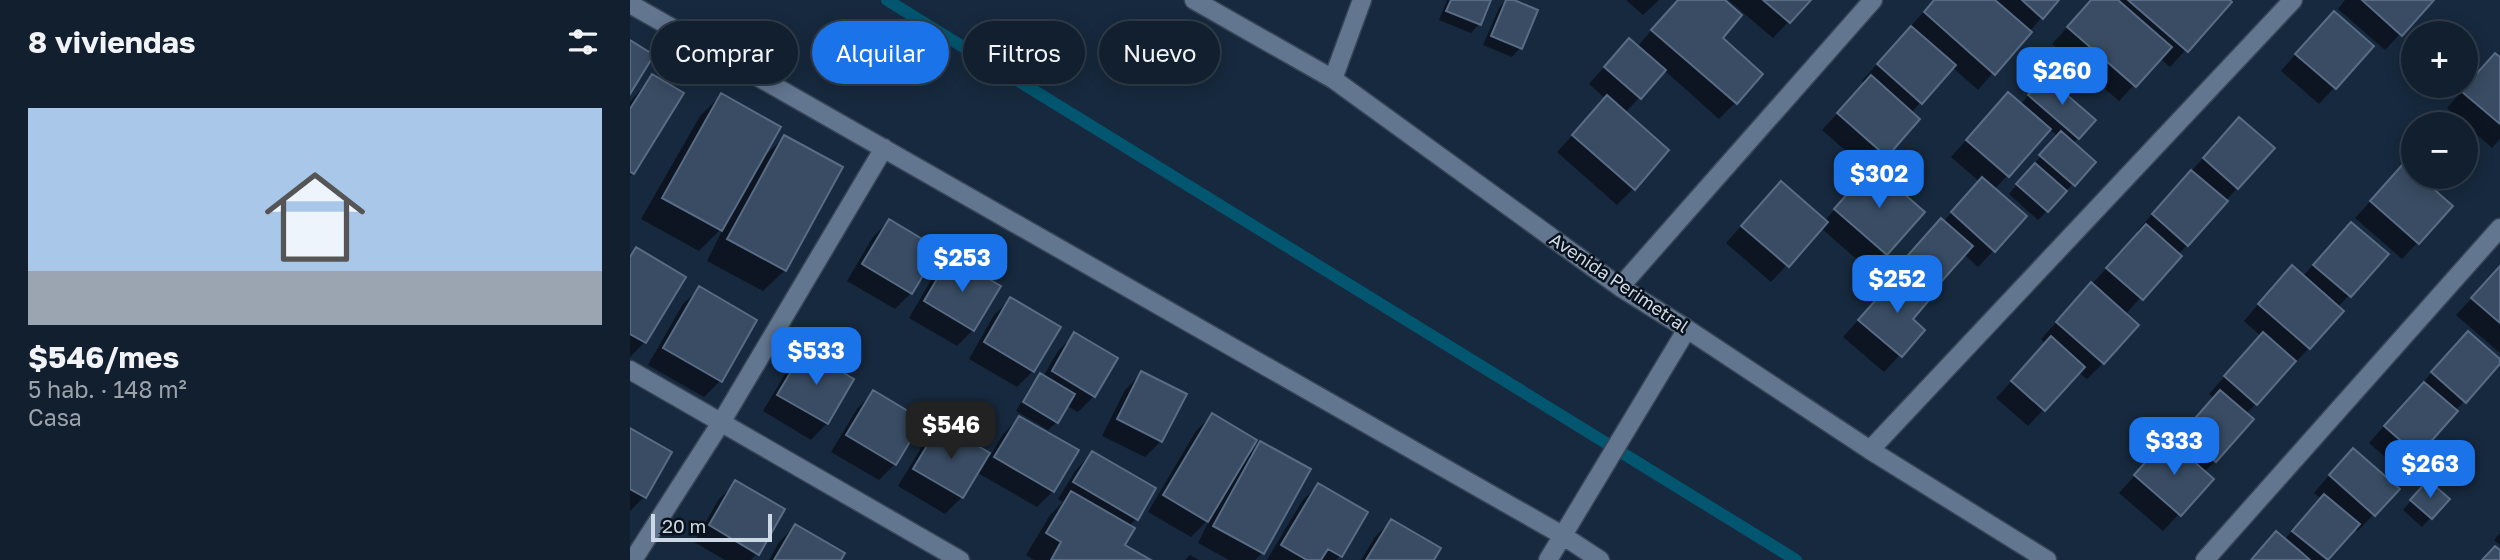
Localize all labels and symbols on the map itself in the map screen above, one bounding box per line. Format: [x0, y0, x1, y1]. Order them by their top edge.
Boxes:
pin: $260 [2021, 48, 2103, 107]
pin: $302 [1838, 150, 1920, 210]
street label: Avenida Perimetral [1546, 227, 1693, 337]
pin: $253 [921, 234, 1003, 294]
pin: $252 [1856, 256, 1938, 315]
pin: $533 [775, 328, 857, 387]
pin: $546 [910, 402, 992, 461]
pin: $333 [2133, 418, 2215, 477]
pin: $263 [2389, 440, 2471, 500]
scale bar [651, 511, 772, 543]

